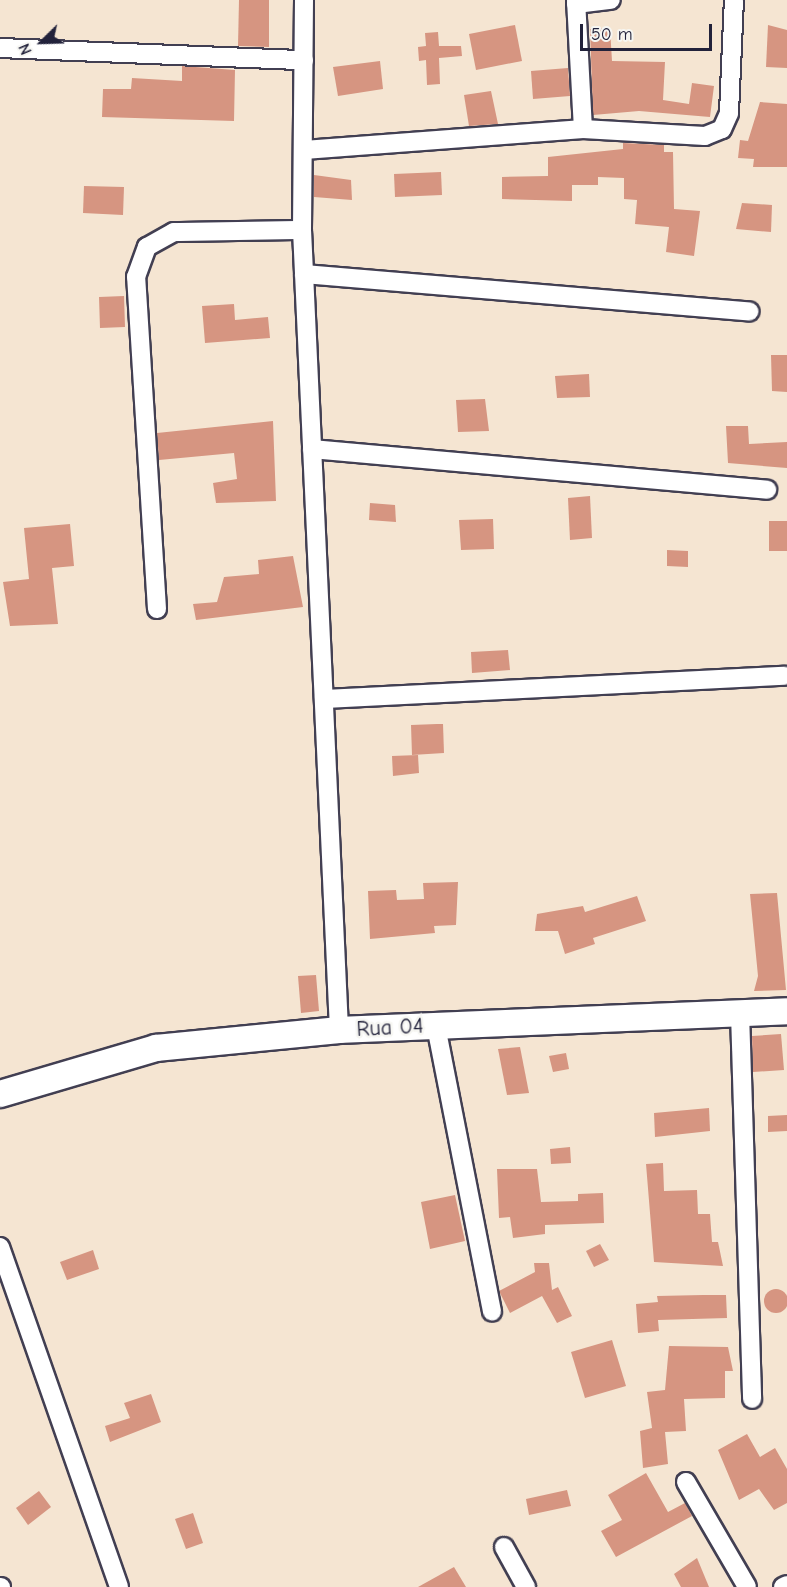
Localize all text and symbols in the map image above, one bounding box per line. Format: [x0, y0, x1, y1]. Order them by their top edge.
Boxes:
north arrow [12, 12, 72, 72]
scale bar [583, 12, 715, 50]
text: 50 m [591, 24, 633, 45]
text: N [15, 41, 36, 57]
street label: Rua 04 [356, 1013, 424, 1043]

